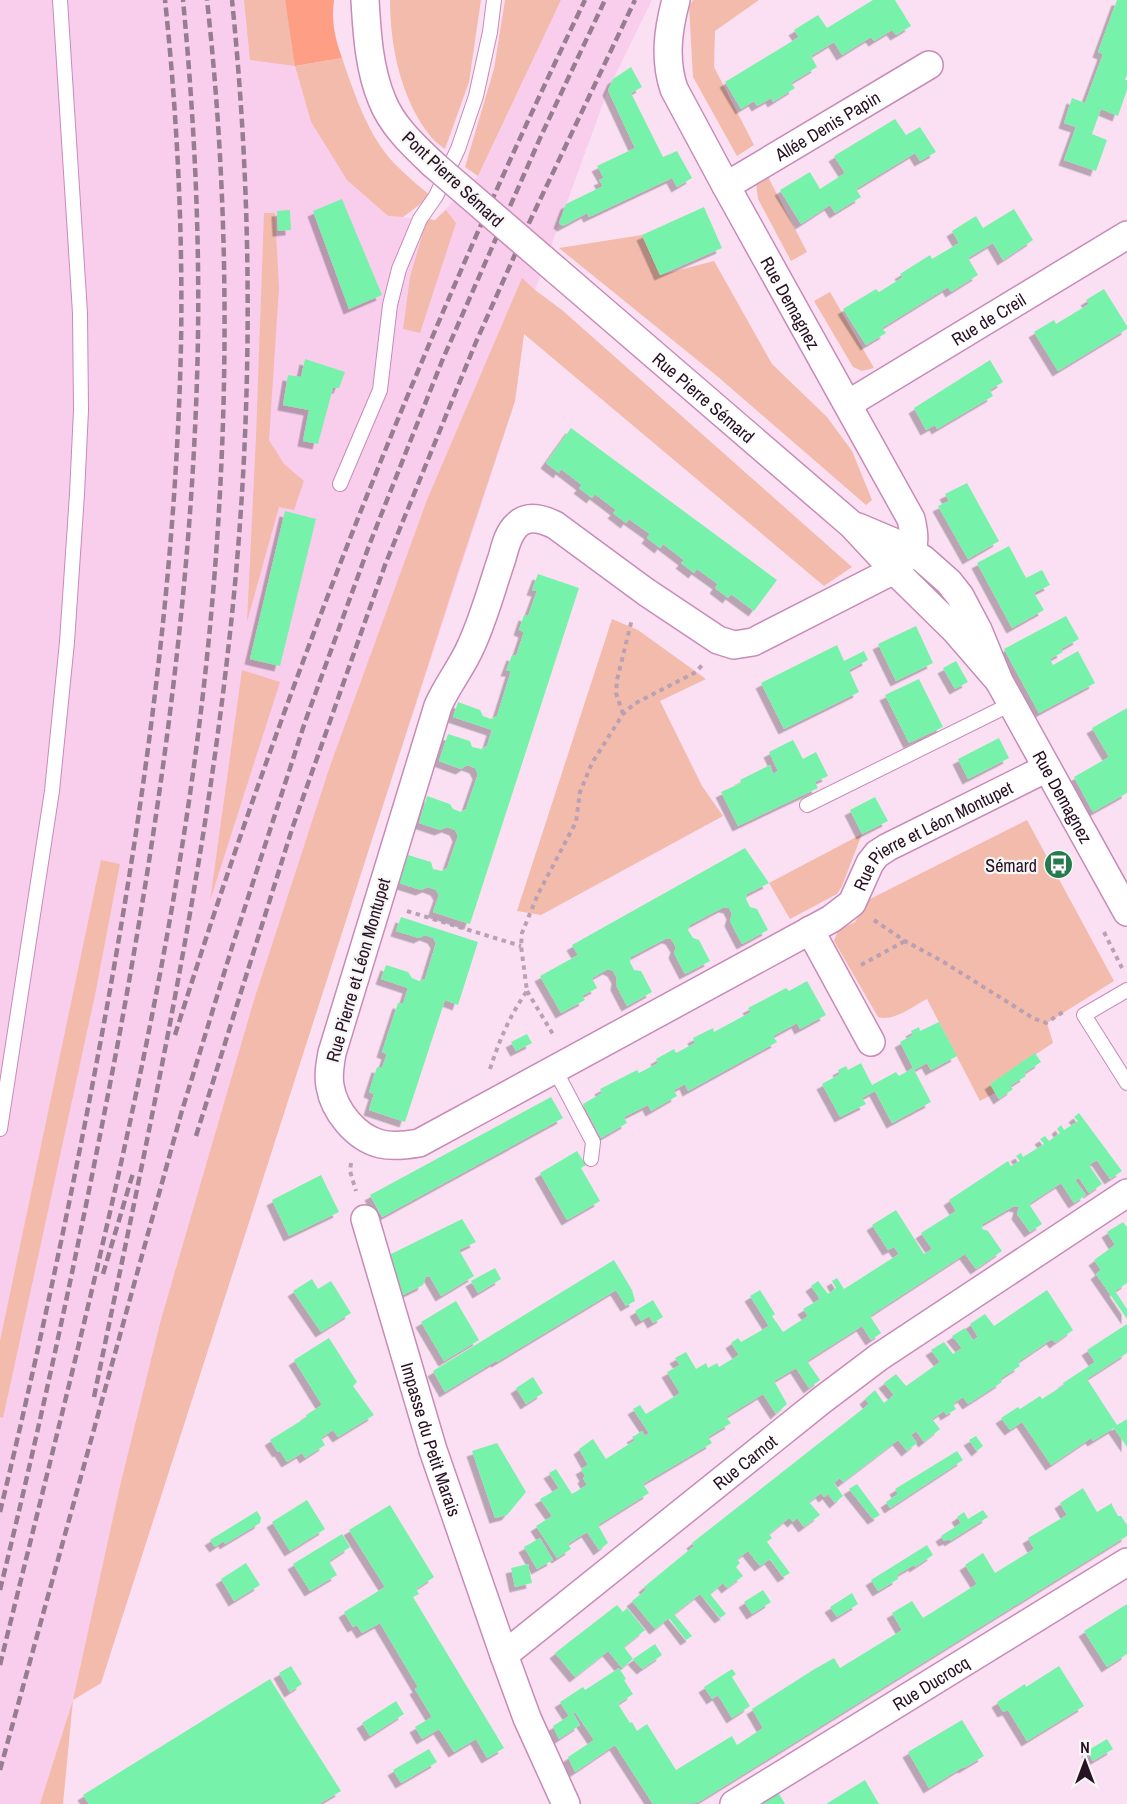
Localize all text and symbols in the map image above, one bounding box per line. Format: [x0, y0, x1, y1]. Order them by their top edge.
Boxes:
street label: Allée Denis Papin [769, 85, 885, 167]
street label: Pont Pierre Sémard [397, 125, 509, 233]
street label: Rue Demagnez [755, 252, 827, 354]
street label: Rue de Creil [946, 287, 1030, 351]
street label: Rue Pierre Sémard [647, 346, 760, 448]
street label: Rue Demagnez [1027, 746, 1099, 848]
street label: Rue Pierre et Léon Montupet [847, 775, 1017, 894]
bus stop icon: Sémard [1042, 849, 1074, 881]
place label: Sémard [985, 853, 1037, 878]
street label: Rue Pierre et Léon Montupet [320, 875, 396, 1065]
street label: Impasse du Petit Marais [395, 1359, 467, 1520]
street label: Rue Carnot [707, 1429, 782, 1495]
street label: Rue Ducrocq [887, 1650, 974, 1716]
north arrow [1055, 1732, 1115, 1792]
text: N [1080, 1736, 1090, 1758]

